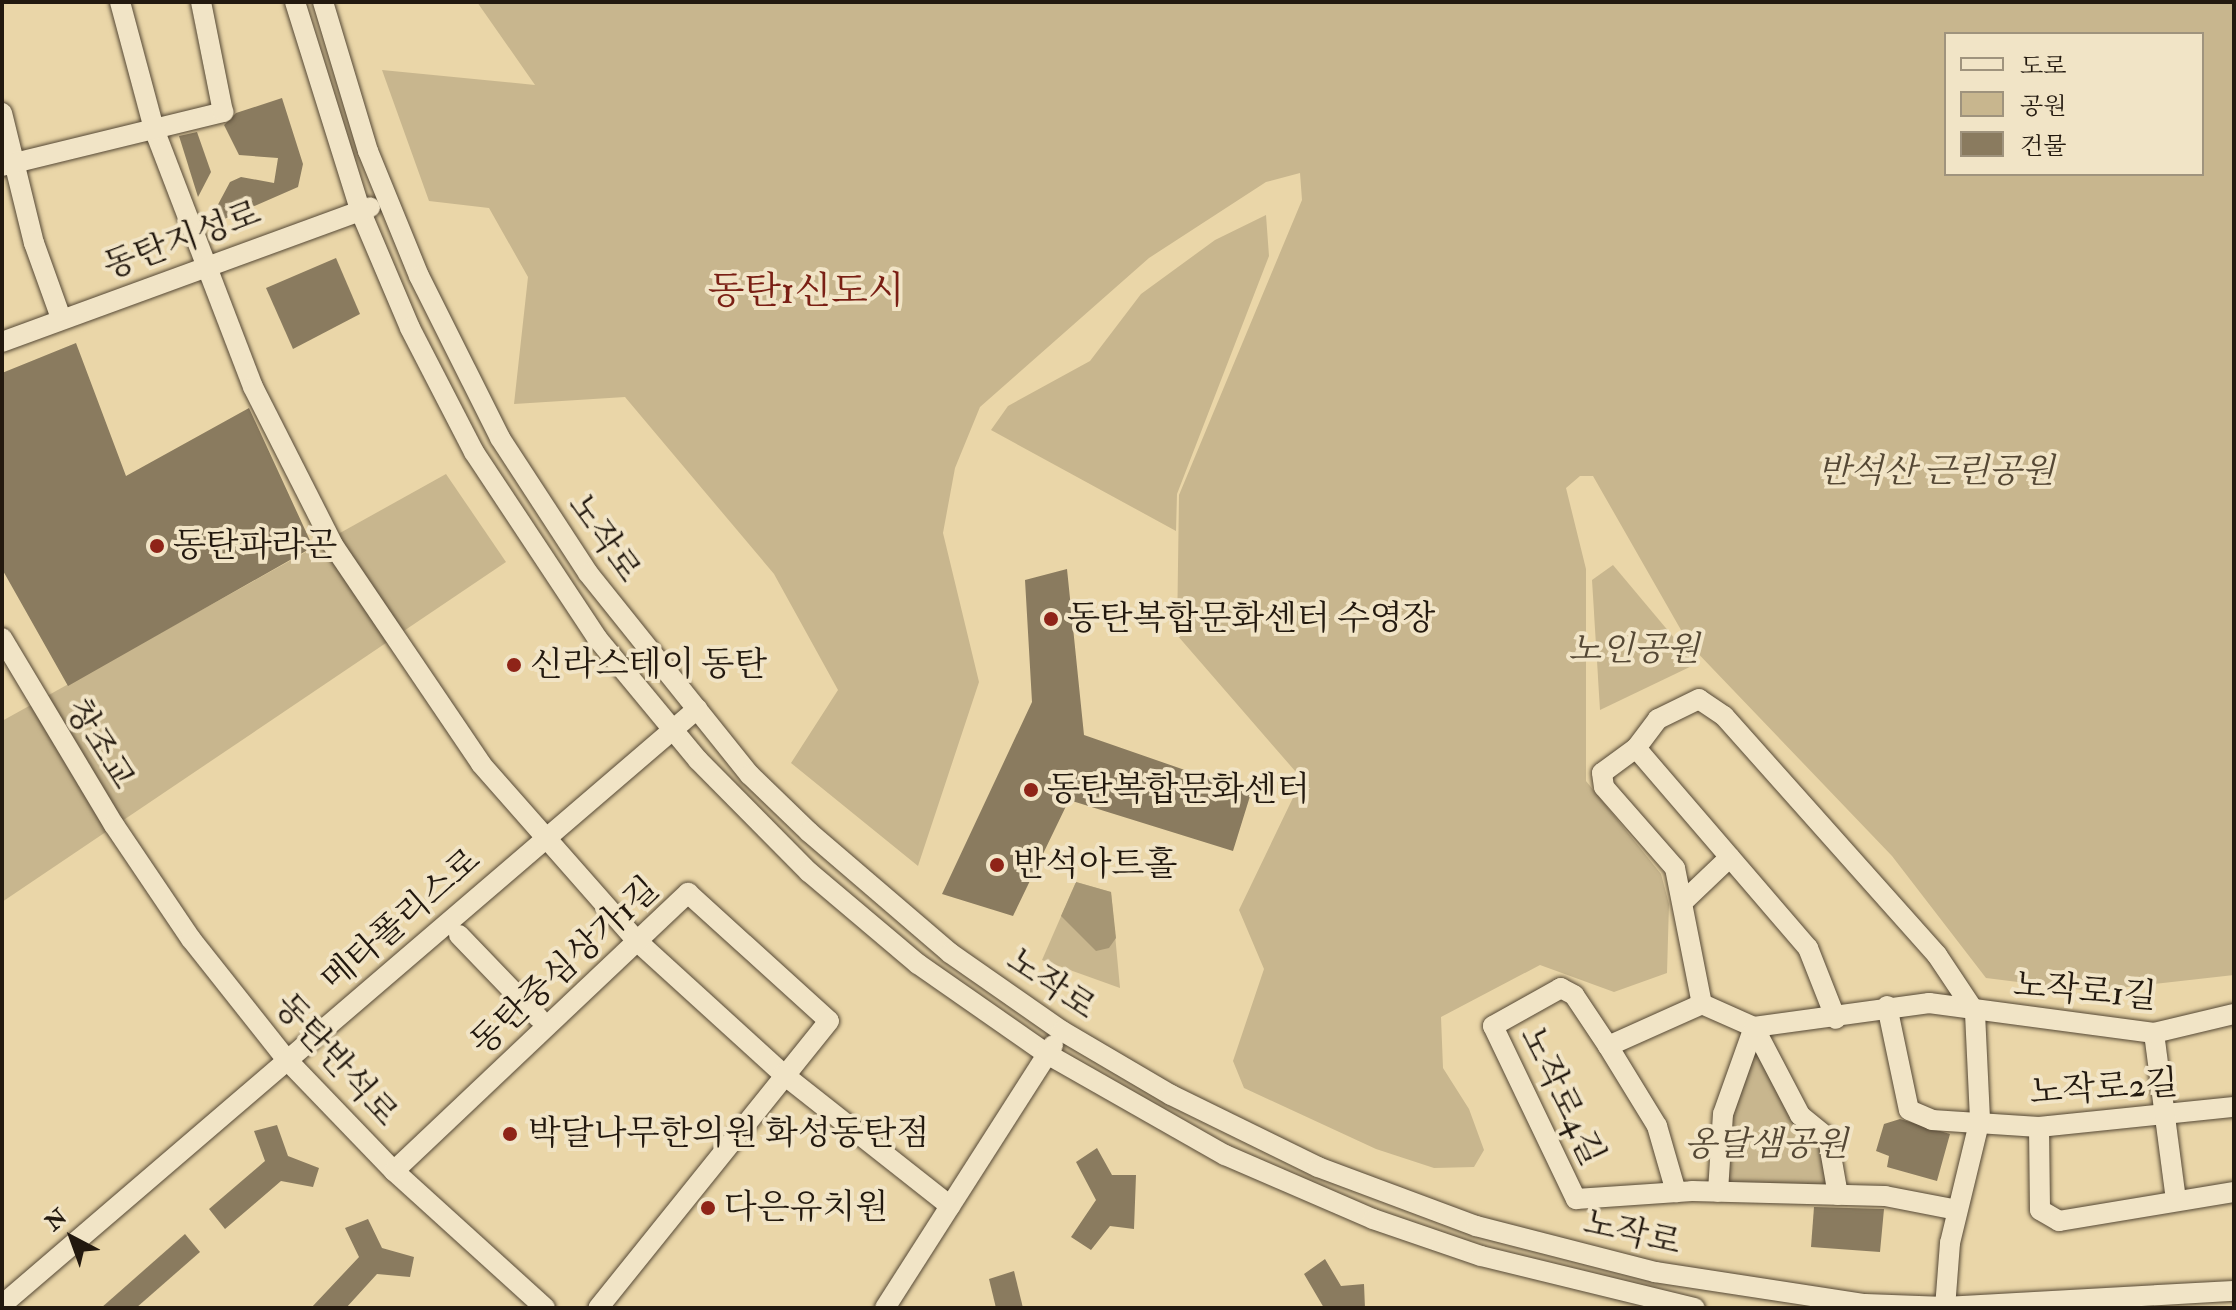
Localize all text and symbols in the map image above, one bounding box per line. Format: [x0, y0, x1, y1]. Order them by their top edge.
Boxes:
legend [1944, 32, 2204, 176]
text: 도로 [2020, 51, 2066, 82]
text: 공원 [2020, 91, 2066, 122]
text: 건물 [2020, 131, 2066, 162]
street label: 동탄지성로 [98, 193, 266, 287]
district label: 동탄1신도시 [707, 269, 905, 315]
park label: 반석산 근린공원 [1817, 452, 2055, 492]
street label: 노작로 [559, 486, 649, 590]
place label: 동탄파라곤 [173, 526, 337, 566]
marker: 동탄파라곤 [148, 537, 166, 555]
place label: 동탄복합문화센터 수영장 [1067, 599, 1435, 639]
marker: 동탄복합문화센터 수영장 [1042, 610, 1060, 628]
park label: 노인공원 [1568, 630, 1700, 670]
place label: 신라스테이 동탄 [530, 645, 767, 685]
marker: 신라스테이 동탄 [505, 656, 523, 674]
street label: 창조교 [57, 691, 143, 797]
place label: 동탄복합문화센터 [1047, 770, 1310, 810]
marker: 동탄복합문화센터 [1022, 781, 1040, 799]
street label: 메타폴리스로 [313, 840, 489, 1000]
place label: 반석아트홀 [1013, 845, 1177, 885]
marker: 반석아트홀 [988, 856, 1006, 874]
street label: 동탄중심상가1길 [463, 869, 667, 1063]
street label: 노작로 [999, 940, 1103, 1028]
street label: 노작로1길 [2012, 964, 2158, 1018]
street label: 동탄반석로 [266, 985, 406, 1135]
street label: 노작로4길 [1511, 1020, 1613, 1172]
street label: 노작로2길 [2028, 1062, 2180, 1114]
place label: 박달나무한의원 화성동탄점 [528, 1114, 929, 1154]
marker: 박달나무한의원 화성동탄점 [499, 1123, 521, 1145]
park label: 옹달샘공원 [1684, 1125, 1848, 1165]
place label: 다은유치원 [724, 1188, 888, 1228]
north arrow [32, 1198, 112, 1278]
marker: 다은유치원 [699, 1199, 717, 1217]
street label: 노작로 [1579, 1202, 1685, 1264]
text: N [40, 1203, 73, 1237]

